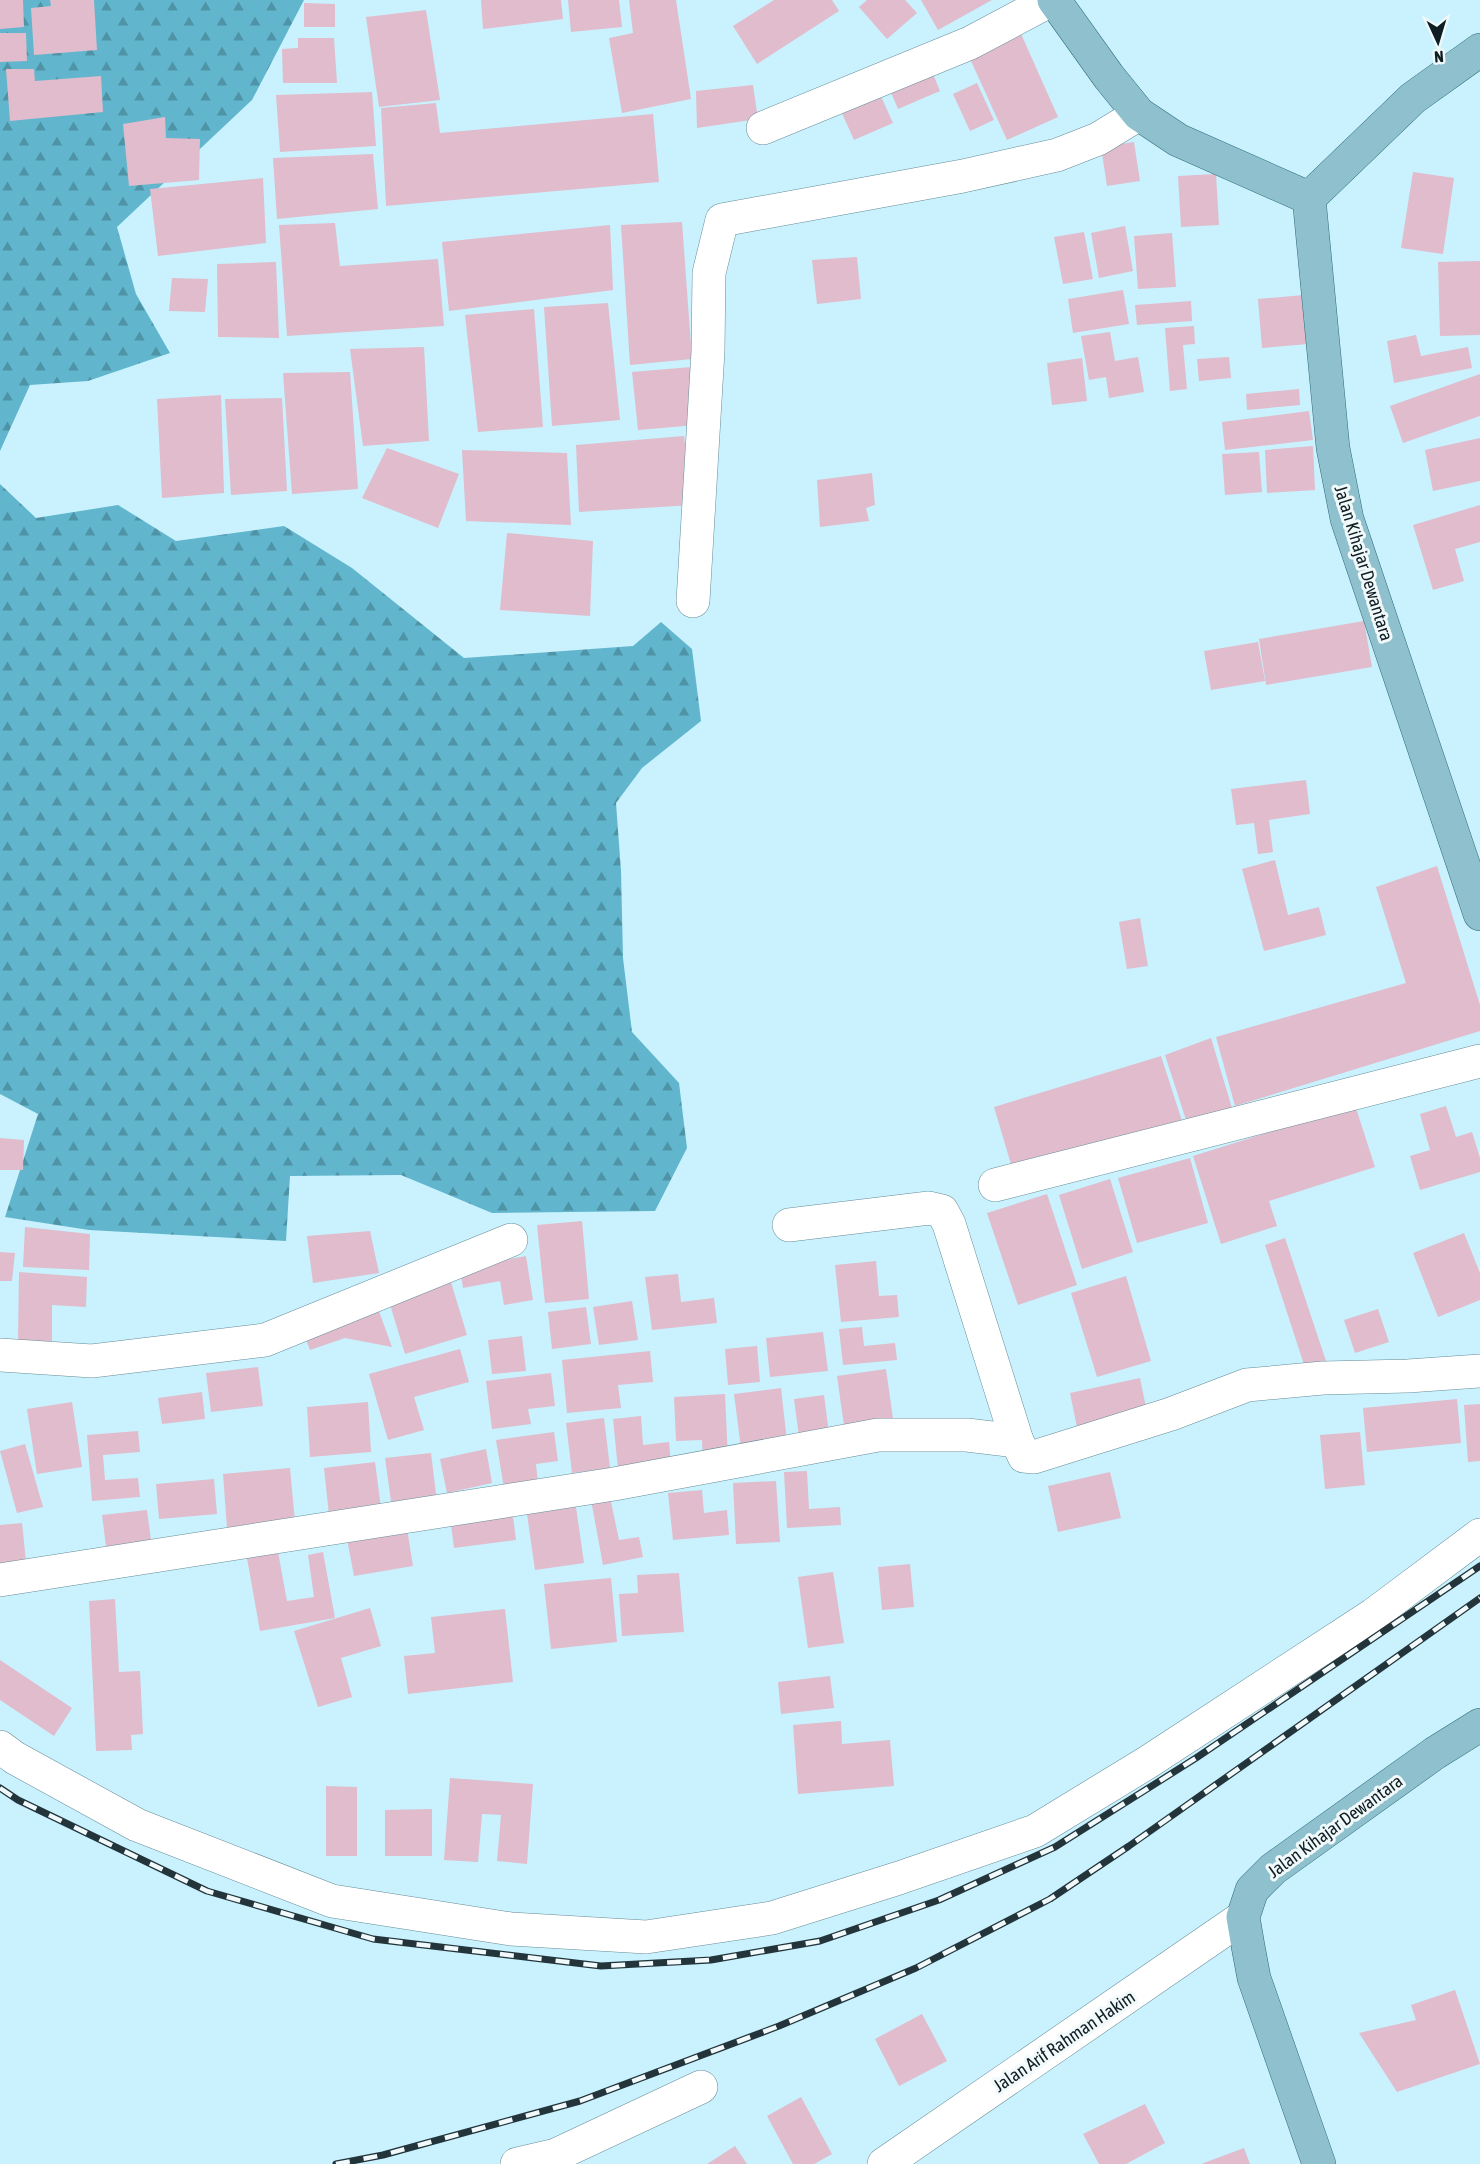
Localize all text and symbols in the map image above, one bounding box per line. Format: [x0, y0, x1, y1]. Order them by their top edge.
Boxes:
north arrow [1408, 12, 1468, 72]
text: N [1434, 48, 1444, 66]
street label: Jalan Kihajar Dewantara [1330, 483, 1398, 643]
street label: Jalan Kihajar Dewantara [1264, 1770, 1406, 1882]
street label: Jalan Arif Rahman Hakim [989, 1986, 1139, 2096]

